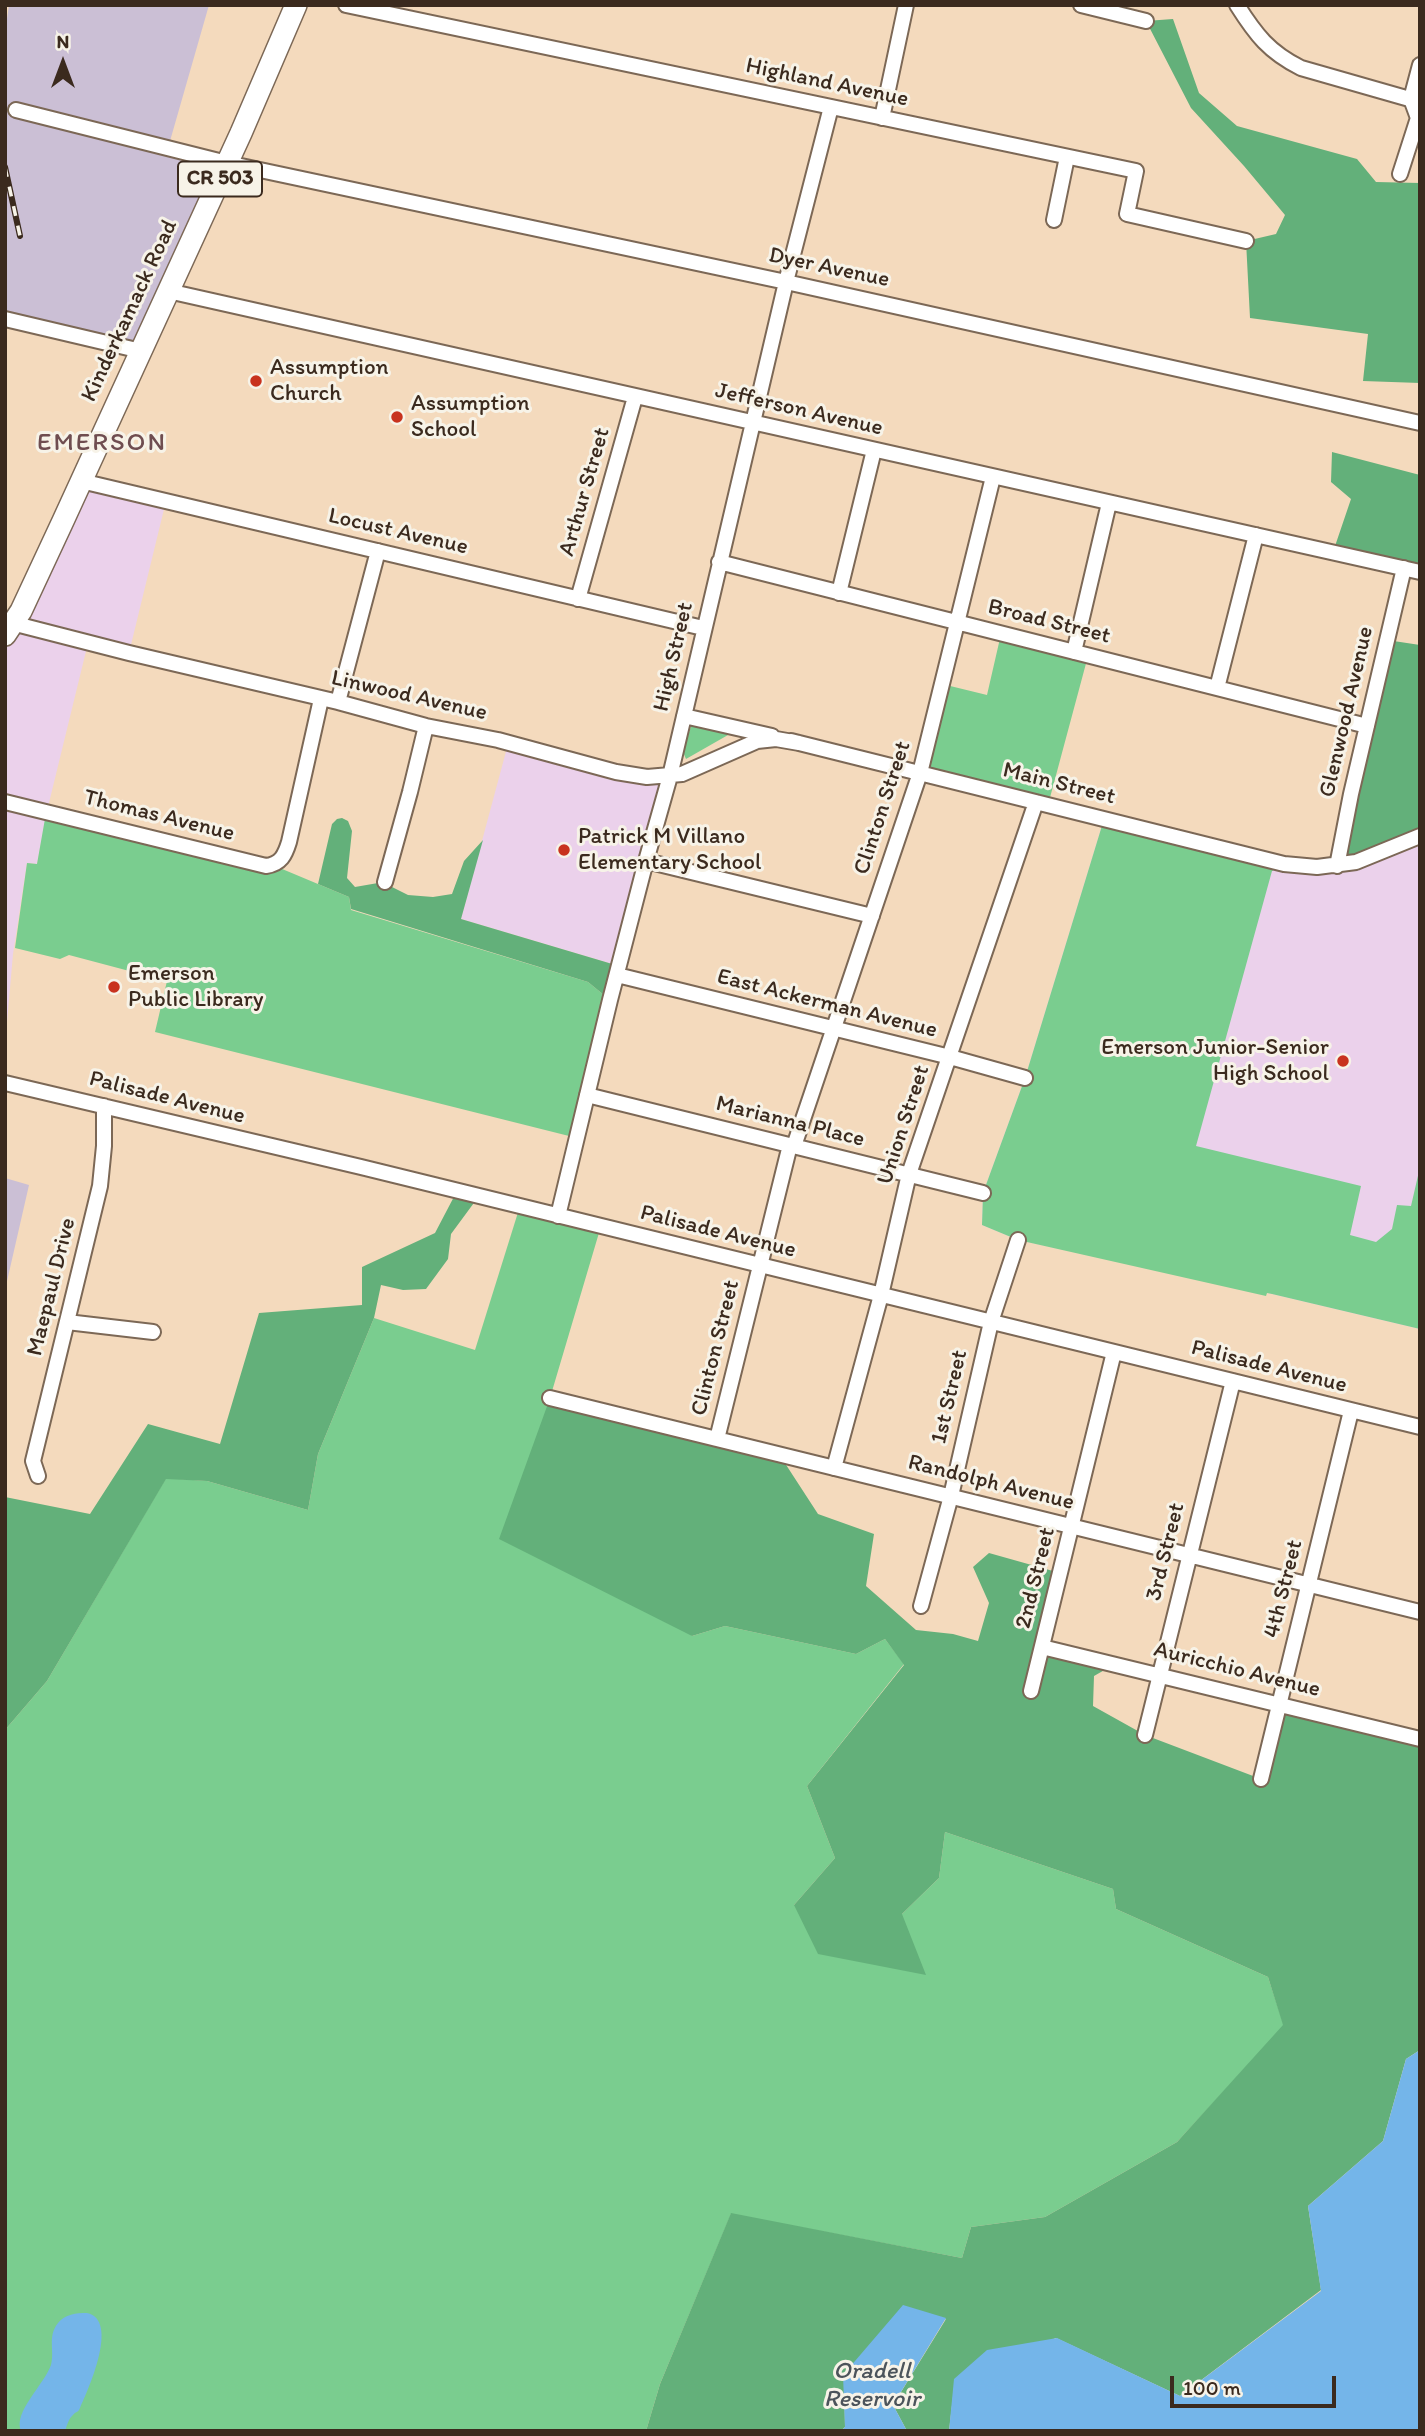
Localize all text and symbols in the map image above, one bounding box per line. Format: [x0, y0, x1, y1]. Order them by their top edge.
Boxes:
north arrow [28, 28, 98, 98]
text: N [57, 30, 69, 53]
street label: Highland Avenue [743, 52, 911, 114]
road number: CR 503 [178, 162, 262, 196]
street label: Kinderkamack Road [76, 216, 184, 406]
street label: Dyer Avenue [766, 242, 892, 294]
place label: Assumption Church [270, 354, 389, 408]
marker: Assumption Church [248, 373, 264, 389]
street label: Jefferson Avenue [713, 377, 885, 443]
place label: Assumption School [411, 390, 530, 444]
marker: Assumption School [389, 409, 405, 425]
street label: Arthur Street [553, 425, 617, 559]
district label: EMERSON [38, 427, 166, 459]
street label: Locust Avenue [325, 503, 471, 561]
street label: Broad Street [985, 593, 1113, 651]
street label: High Street [648, 600, 700, 714]
street label: Glenwood Avenue [1314, 624, 1380, 800]
street label: Linwood Avenue [328, 665, 490, 727]
street label: Clinton Street [848, 738, 918, 878]
street label: Main Street [1000, 757, 1118, 811]
street label: Thomas Avenue [81, 784, 237, 848]
place label: Patrick M Villano Elementary School [578, 823, 761, 877]
marker: Patrick M Villano Elementary School [556, 842, 572, 858]
place label: Emerson Public Library [128, 960, 264, 1014]
street label: East Ackerman Avenue [714, 963, 940, 1045]
marker: Emerson Public Library [106, 979, 122, 995]
place label: Emerson Junior-Senior High School [1101, 1034, 1329, 1088]
marker: Emerson Junior-Senior High School [1335, 1053, 1351, 1069]
street label: Union Street [872, 1062, 936, 1188]
street label: Palisade Avenue [86, 1065, 248, 1131]
street label: Marianna Place [713, 1090, 867, 1154]
street label: Palisade Avenue [637, 1199, 799, 1265]
street label: Maepaul Drive [22, 1215, 82, 1359]
street label: Clinton Street [686, 1277, 746, 1419]
street label: Palisade Avenue [1188, 1334, 1350, 1400]
street label: 1st Street [926, 1347, 974, 1447]
street label: Randolph Avenue [905, 1449, 1077, 1517]
street label: 3rd Street [1141, 1500, 1191, 1604]
street label: 2nd Street [1010, 1525, 1062, 1631]
street label: 4th Street [1258, 1537, 1310, 1641]
street label: Auricchio Avenue [1151, 1636, 1323, 1704]
water label: Oradell Reservoir [824, 2358, 920, 2414]
scale bar [1173, 2362, 1339, 2406]
text: 100 m [1183, 2375, 1241, 2400]

